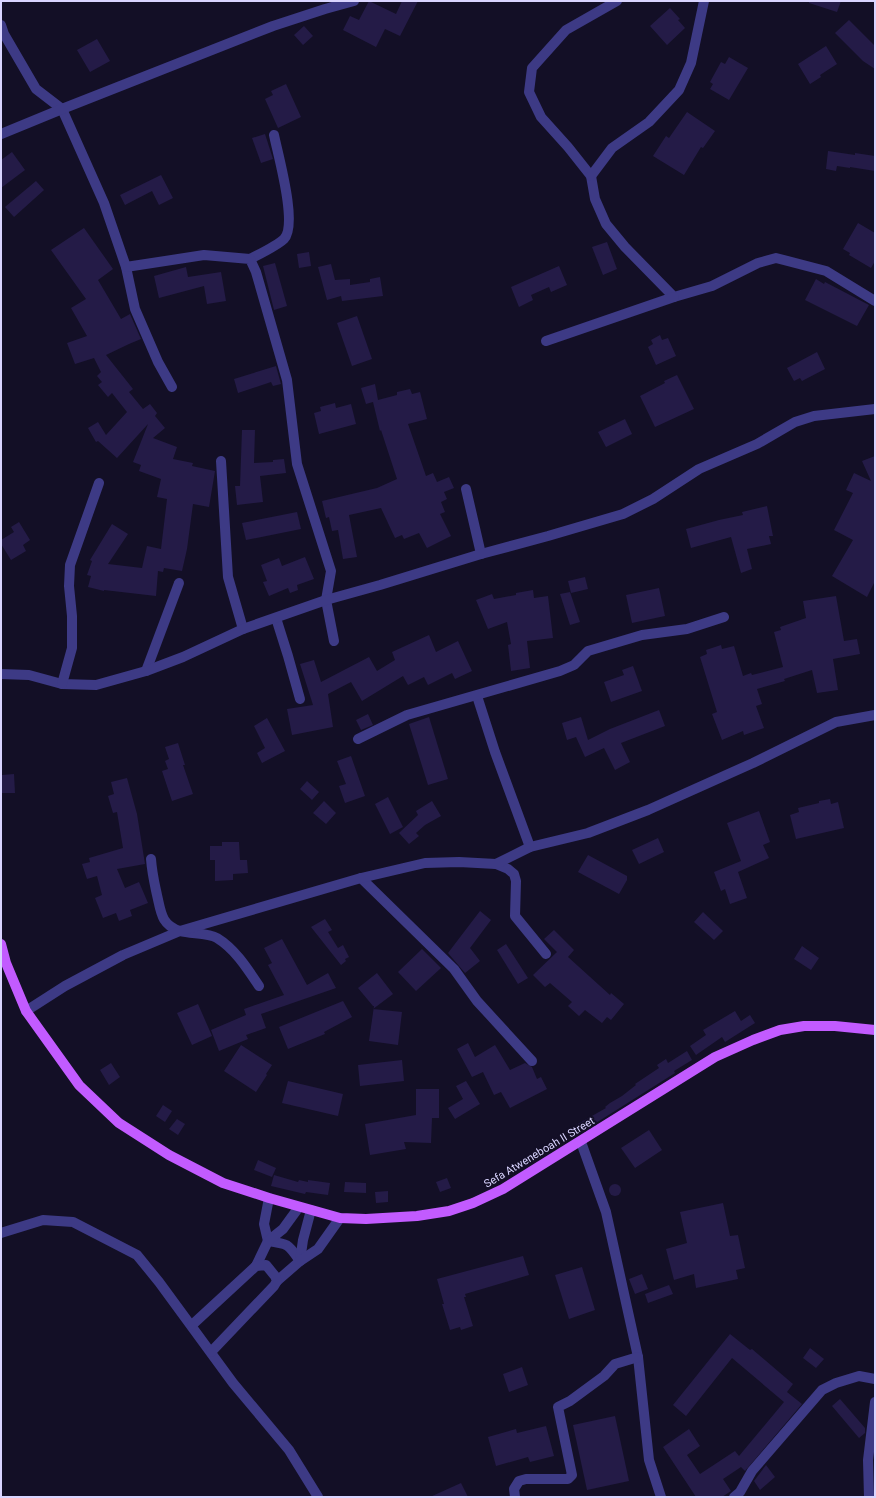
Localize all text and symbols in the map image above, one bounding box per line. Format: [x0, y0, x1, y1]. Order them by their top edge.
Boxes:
street label: Sefa Atweneboah II Street [482, 1114, 597, 1191]

